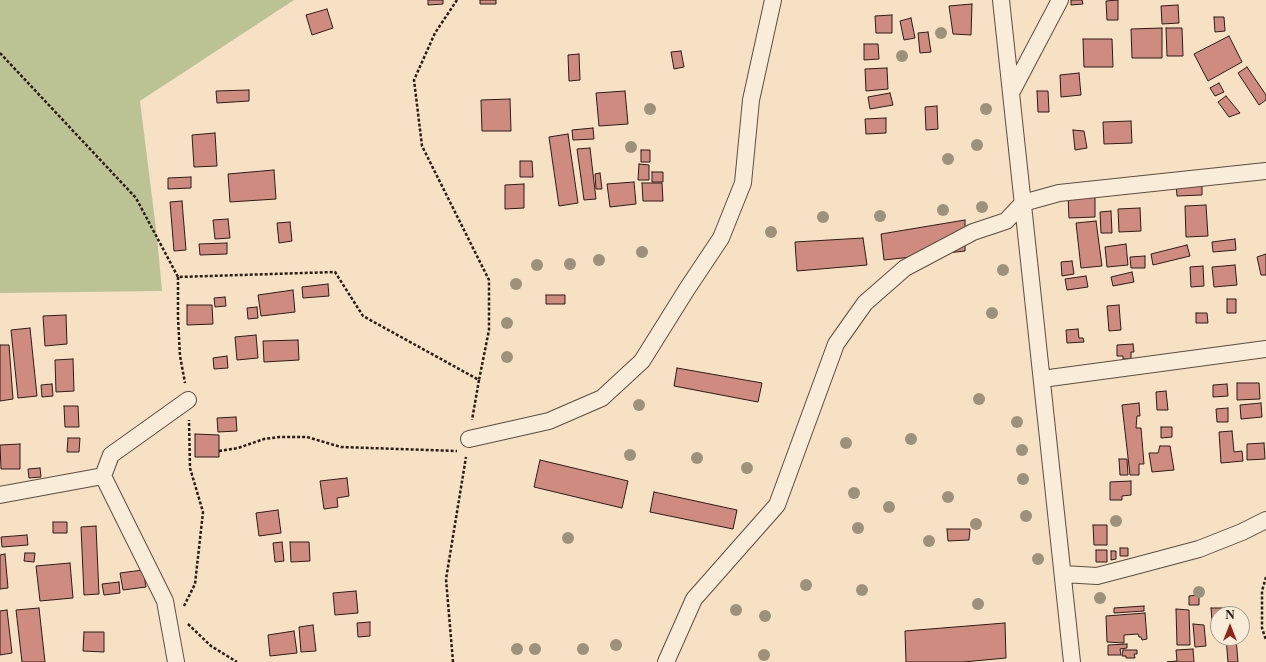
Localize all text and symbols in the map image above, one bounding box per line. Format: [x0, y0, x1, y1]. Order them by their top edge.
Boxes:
north arrow [1210, 606, 1250, 646]
text: N [1225, 608, 1235, 622]

